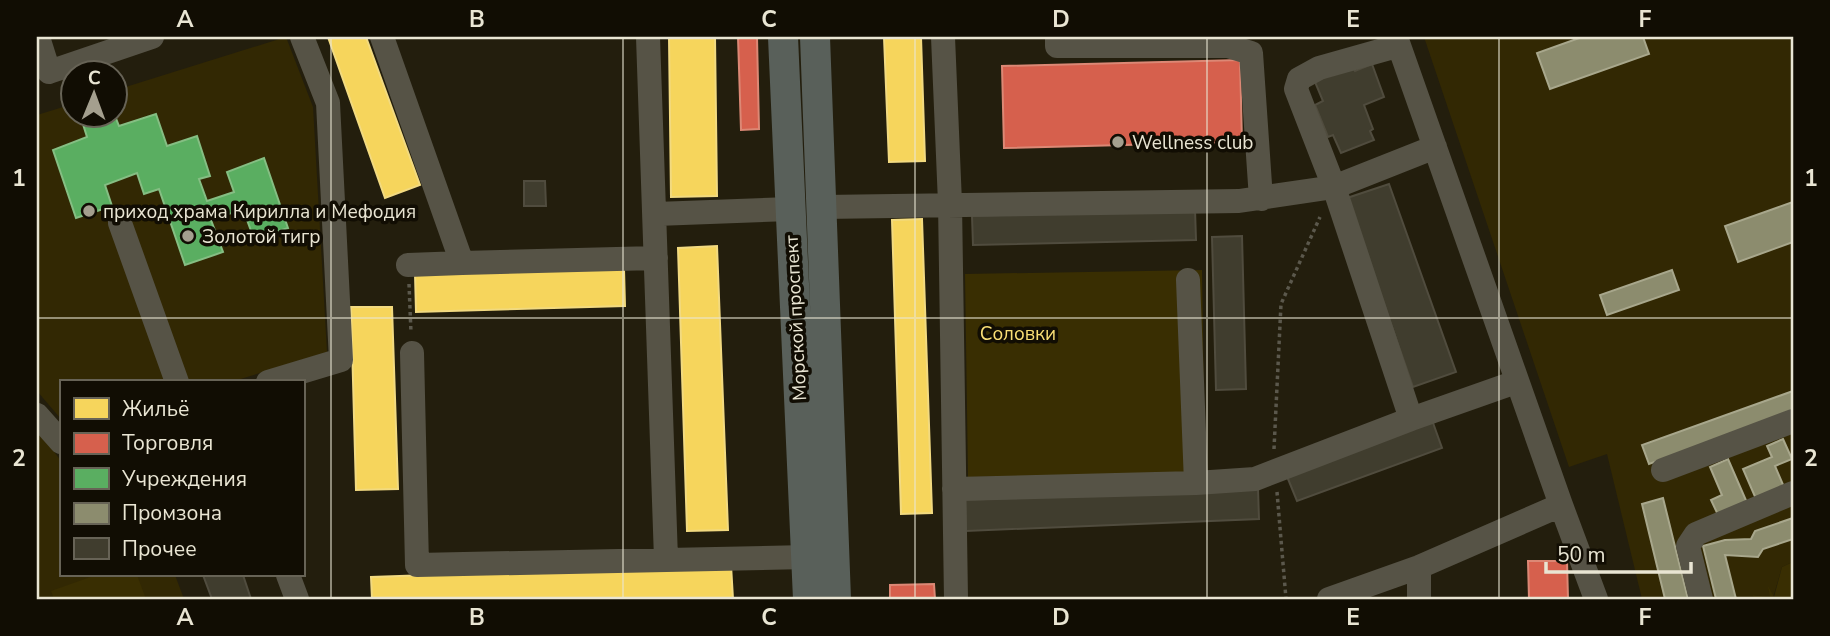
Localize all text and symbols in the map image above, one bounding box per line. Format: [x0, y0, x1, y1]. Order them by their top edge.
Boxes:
text: A [176, 4, 194, 35]
text: B [469, 4, 485, 35]
text: C [761, 4, 777, 35]
text: D [1052, 4, 1070, 35]
text: E [1346, 4, 1360, 35]
text: F [1639, 4, 1652, 35]
north arrow [60, 60, 130, 130]
text: С [88, 65, 101, 91]
place label: Wellness club [1132, 130, 1253, 156]
marker: Wellness club [1110, 134, 1126, 150]
text: 1 [12, 163, 26, 194]
text: 1 [1804, 163, 1818, 194]
place label: приход храма Кирилла и Мефодия [103, 199, 416, 225]
marker: приход храма Кирилла и Мефодия [81, 203, 97, 219]
place label: Золотой тигр [202, 224, 321, 250]
marker: Золотой тигр [180, 228, 196, 244]
street label: Морской проспект [779, 234, 813, 401]
park label: Соловки [980, 321, 1056, 347]
legend [60, 380, 304, 576]
text: Жильё [122, 395, 189, 423]
text: Торговля [122, 429, 213, 457]
text: 2 [12, 443, 26, 474]
text: 2 [1804, 443, 1818, 474]
text: Учреждения [121, 465, 247, 493]
text: Промзона [122, 499, 222, 527]
scale bar [1546, 531, 1692, 575]
text: Прочее [122, 535, 197, 563]
text: 50 m [1557, 541, 1606, 569]
text: A [176, 602, 194, 633]
text: B [469, 602, 485, 633]
text: C [761, 602, 777, 633]
text: D [1052, 602, 1070, 633]
text: E [1346, 602, 1360, 633]
text: F [1639, 602, 1652, 633]

